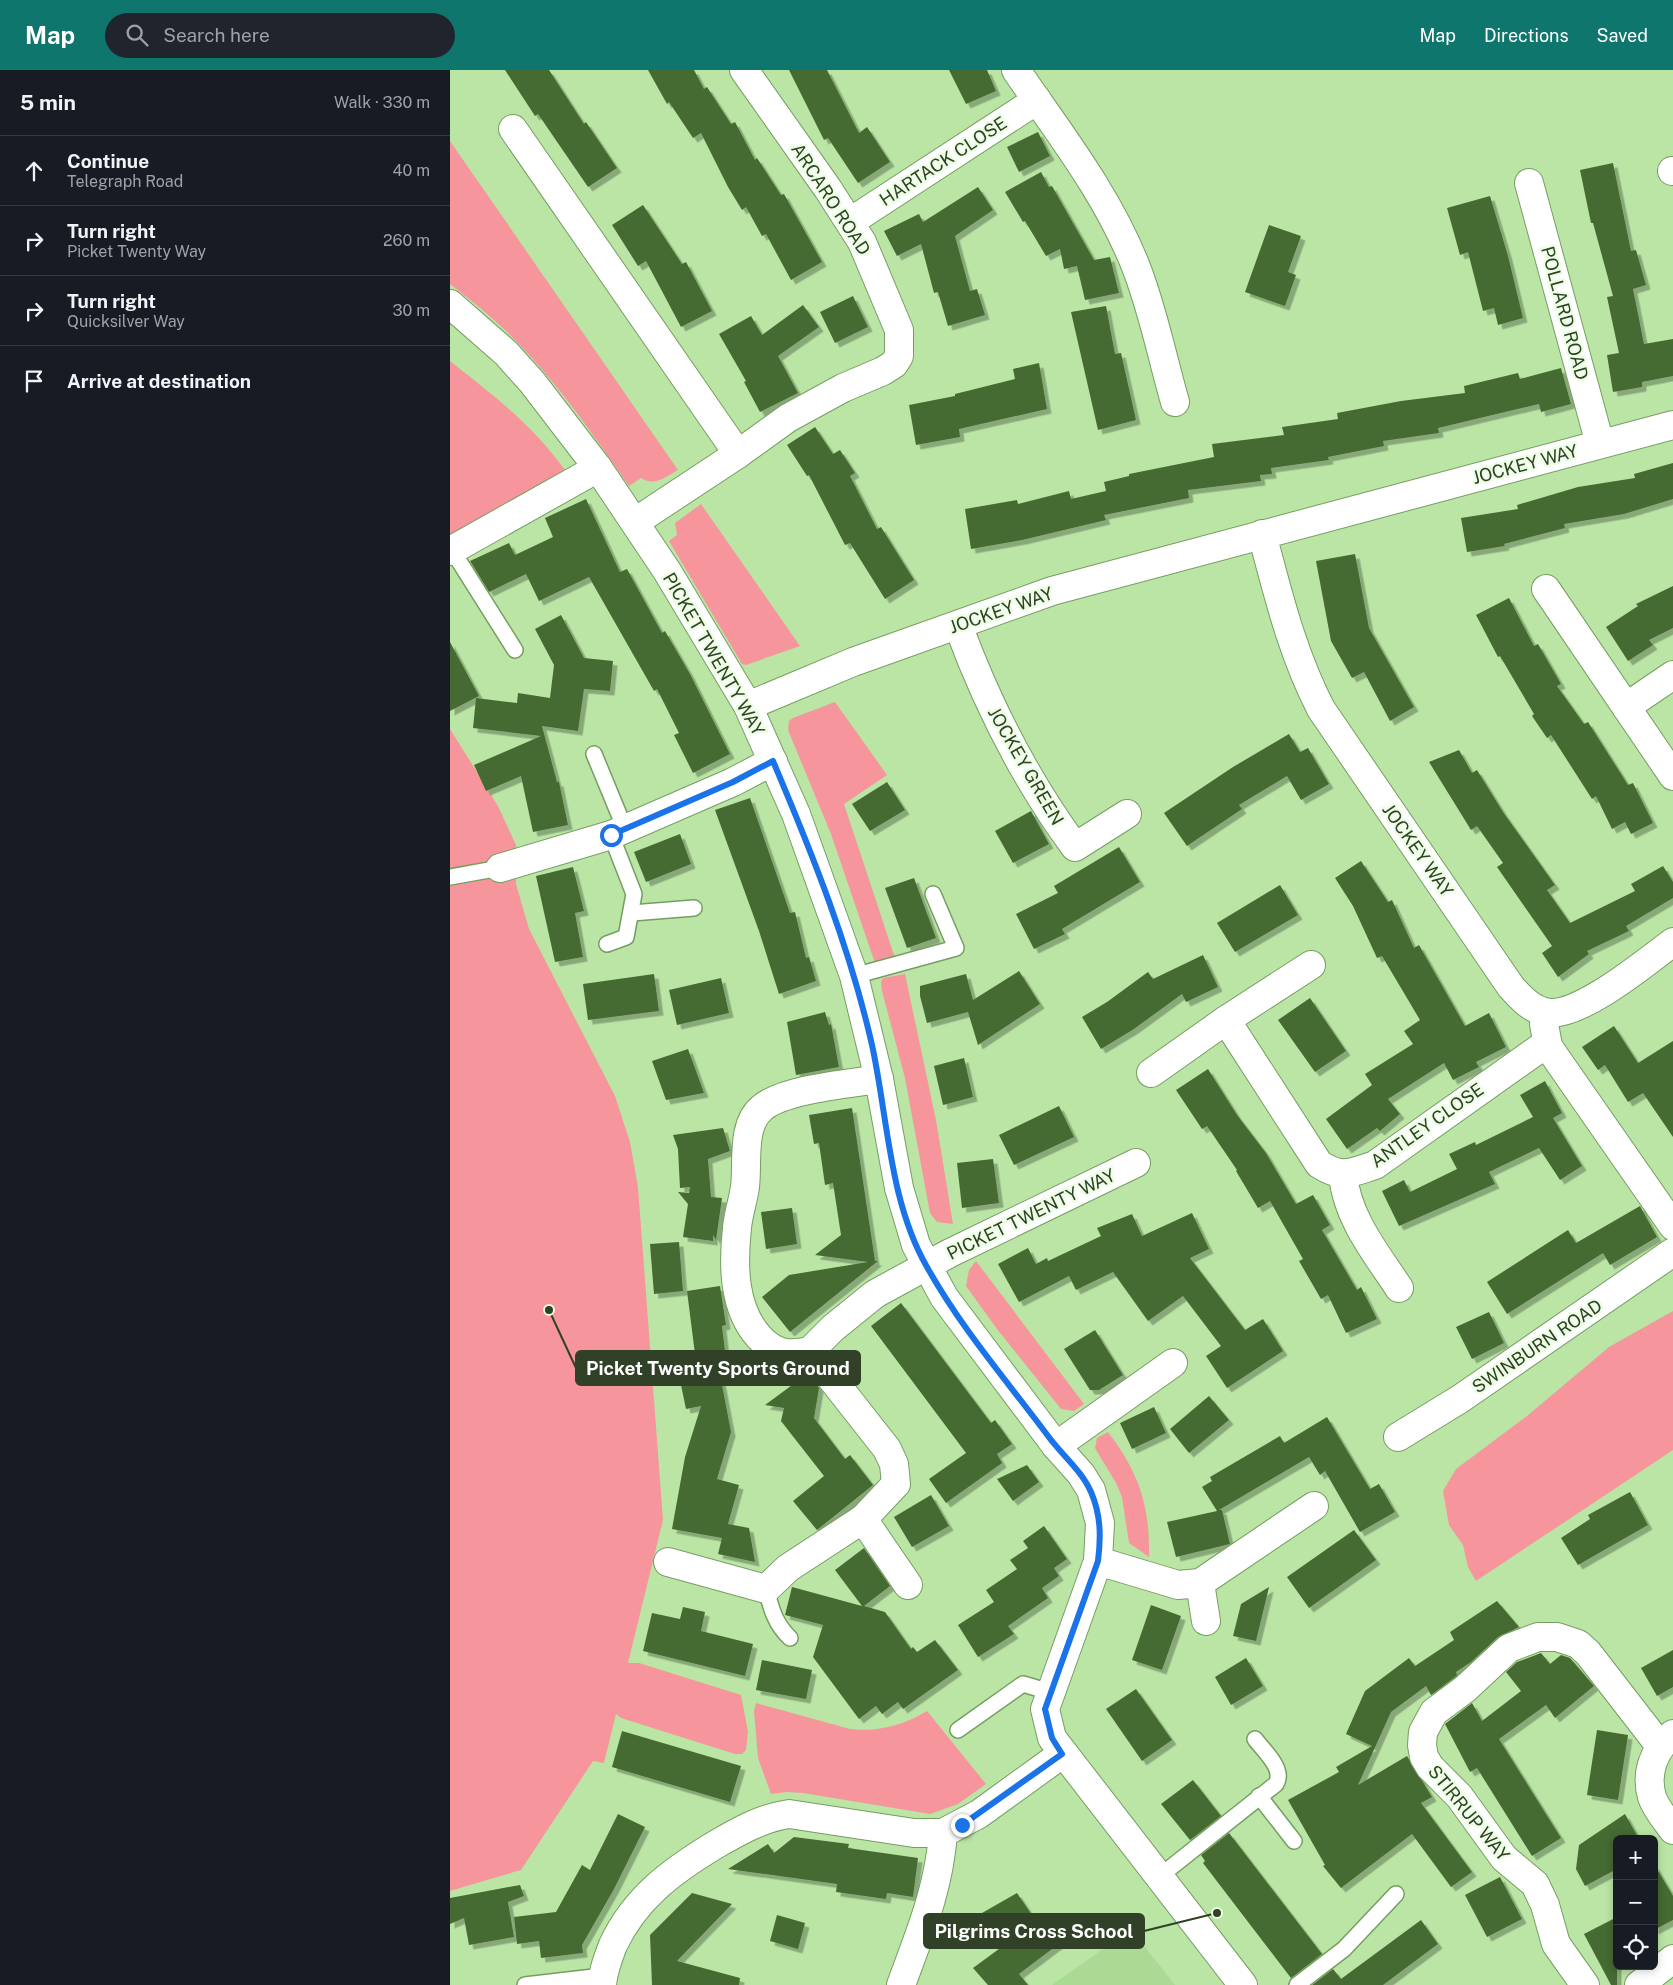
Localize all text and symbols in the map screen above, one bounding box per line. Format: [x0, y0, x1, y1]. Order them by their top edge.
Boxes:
search box [105, 13, 455, 58]
text: Map [25, 21, 75, 49]
icon: search [123, 21, 151, 49]
text: Search here [163, 24, 270, 46]
text: Map [1419, 25, 1456, 46]
text: Directions [1484, 25, 1569, 46]
text: Saved [1597, 25, 1648, 46]
text: 5 min [20, 90, 76, 115]
text: Walk · 330 m [334, 93, 430, 112]
street label: HARTACK CLOSE [875, 112, 1011, 210]
street label: ARCARO ROAD [787, 139, 875, 259]
text: Continue [67, 150, 149, 172]
icon: ahead [20, 157, 48, 185]
text: 40 m [392, 161, 430, 180]
text: Telegraph Road [67, 172, 183, 191]
text: Turn right [67, 220, 156, 242]
icon: right [20, 227, 48, 255]
text: 260 m [383, 231, 430, 250]
text: Picket Twenty Way [67, 242, 206, 261]
street label: POLLARD ROAD [1537, 244, 1593, 382]
text: Turn right [67, 290, 156, 312]
icon: right [20, 297, 48, 325]
text: 30 m [393, 301, 430, 320]
text: Quicksilver Way [67, 312, 185, 331]
icon: arrive [20, 367, 48, 395]
text: Arrive at destination [67, 370, 251, 392]
street label: JOCKEY WAY [1470, 440, 1580, 488]
street label: PICKET TWENTY WAY [659, 569, 769, 739]
street label: JOCKEY WAY [946, 582, 1056, 638]
street label: JOCKEY GREEN [984, 703, 1068, 829]
street label: JOCKEY WAY [1378, 800, 1458, 901]
route start [600, 824, 623, 847]
street label: ANTLEY CLOSE [1367, 1078, 1487, 1172]
street label: PICKET TWENTY WAY [943, 1164, 1119, 1264]
street label: SWINBURN ROAD [1468, 1295, 1606, 1397]
callout: Picket Twenty Sports Ground [576, 1351, 860, 1385]
text: Picket Twenty Sports Ground [586, 1357, 850, 1379]
street label: STIRRUP WAY [1424, 1761, 1514, 1865]
route end [951, 1814, 974, 1837]
map controls [1613, 1835, 1658, 1970]
button: + [1613, 1835, 1658, 1880]
button: − [1613, 1880, 1658, 1925]
callout: Pilgrims Cross School [924, 1914, 1144, 1948]
text: Pilgrims Cross School [934, 1920, 1134, 1942]
button: locate [1613, 1925, 1658, 1970]

